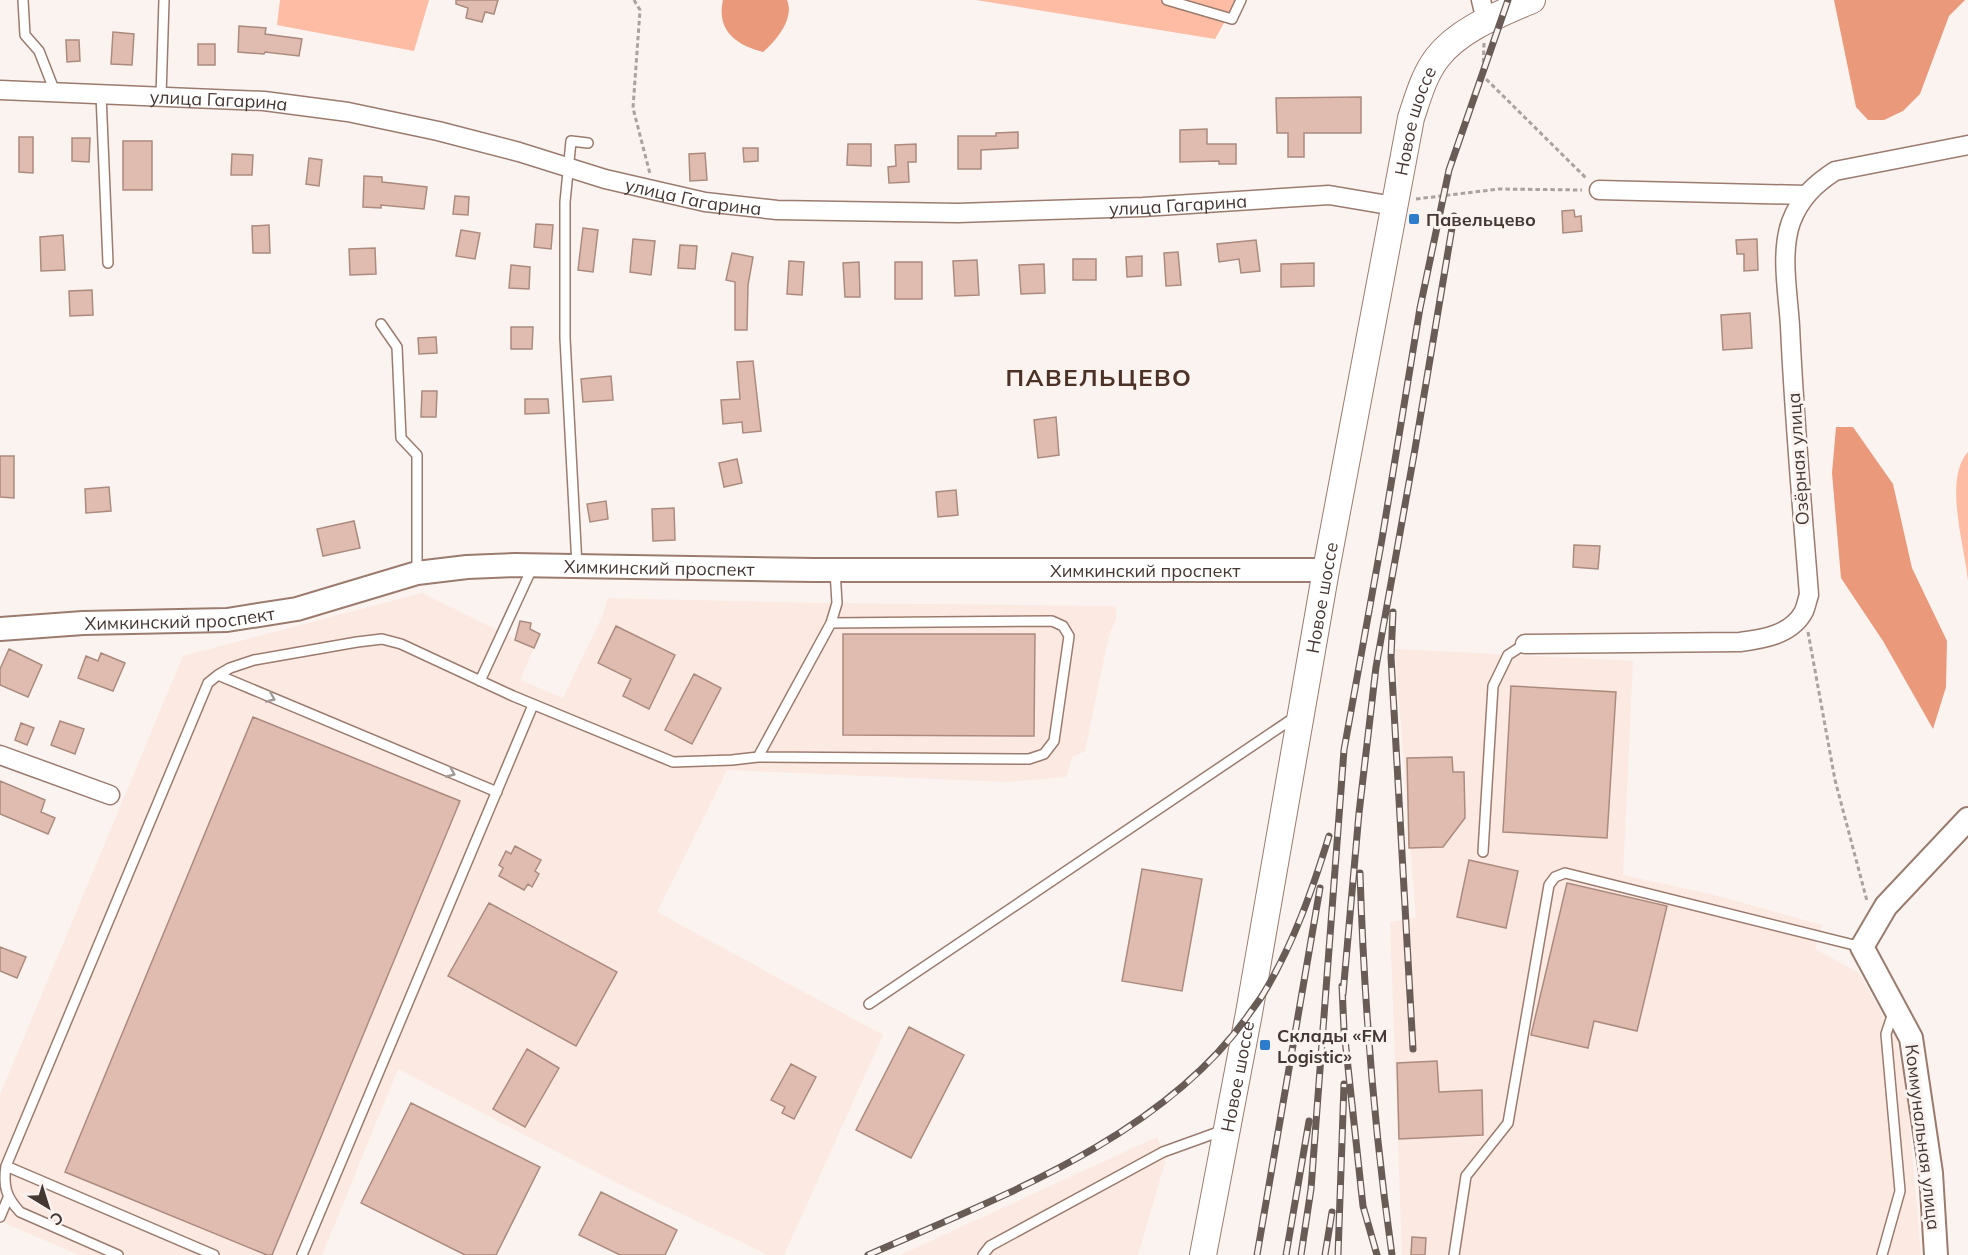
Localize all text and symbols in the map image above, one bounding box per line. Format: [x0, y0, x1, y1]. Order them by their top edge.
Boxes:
street label: Новое шоссе [1389, 62, 1441, 177]
street label: улица Гагарина [149, 85, 289, 116]
street label: улица Гагарина [623, 173, 763, 220]
street label: улица Гагарина [1109, 189, 1248, 220]
place label: Павельцево [1426, 208, 1536, 231]
marker: Павельцево [1407, 212, 1421, 226]
district label: ПАВЕЛЬЦЕВО [1006, 362, 1192, 392]
street label: Озёрная улица [1782, 392, 1814, 526]
street label: Новое шоссе [1300, 540, 1343, 655]
street label: Химкинский проспект [564, 554, 755, 581]
street label: Химкинский проспект [1050, 559, 1241, 582]
street label: Химкинский проспект [84, 601, 277, 634]
one-way arrow [265, 690, 276, 702]
one-way arrow [445, 766, 456, 778]
street label: Новое шоссе [1215, 1019, 1259, 1134]
place label: Склады «FM Logistic» [1277, 1024, 1387, 1068]
marker: Склады «FM Logistic» [1258, 1038, 1272, 1052]
street label: Коммунальная улица [1900, 1043, 1946, 1231]
north arrow [18, 1177, 78, 1237]
text: С [47, 1208, 68, 1230]

